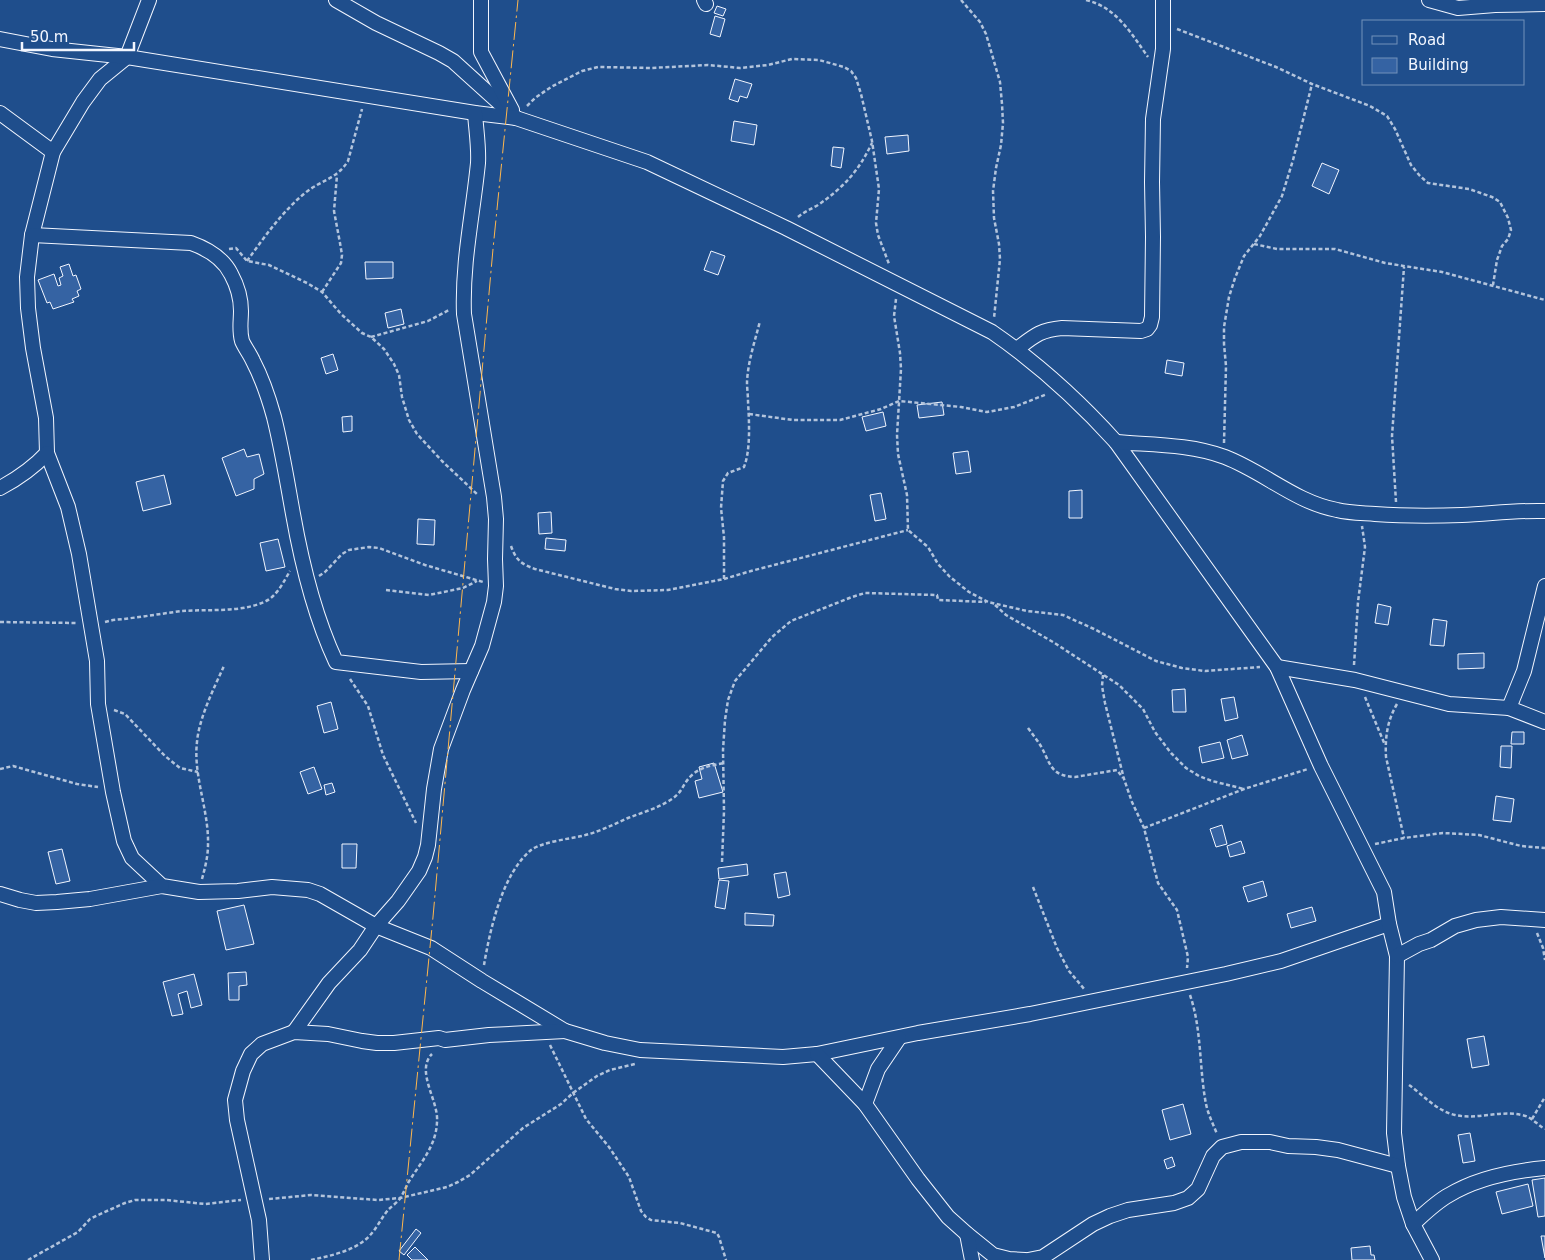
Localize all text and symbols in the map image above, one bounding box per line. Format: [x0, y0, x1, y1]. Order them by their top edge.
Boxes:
scale bar [22, 20, 135, 52]
legend [1362, 20, 1525, 85]
text: 50 m [30, 28, 68, 46]
text: Road [1408, 31, 1446, 49]
text: Building [1408, 56, 1469, 74]

